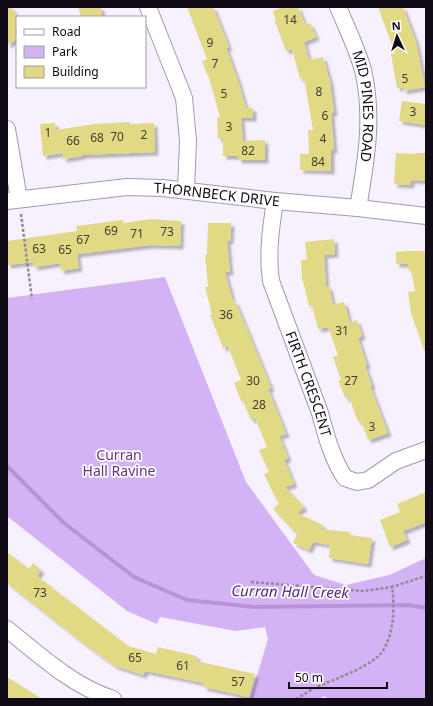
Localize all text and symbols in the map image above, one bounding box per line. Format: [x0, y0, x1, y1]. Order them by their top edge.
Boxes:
house number: 14 [283, 11, 297, 28]
legend [16, 16, 146, 88]
north arrow [377, 16, 417, 56]
text: N [391, 18, 401, 33]
text: Road [52, 23, 81, 40]
house number: 9 [207, 34, 214, 51]
text: Park [52, 43, 78, 60]
street label: MID PINES ROAD [348, 47, 378, 163]
house number: 7 [212, 55, 219, 72]
text: Building [52, 63, 99, 80]
house number: 5 [402, 70, 409, 87]
house number: 8 [316, 83, 323, 100]
house number: 5 [221, 85, 228, 102]
house number: 3 [410, 103, 417, 120]
house number: 6 [322, 107, 329, 124]
house number: 3 [226, 118, 233, 135]
house number: 1 [45, 124, 51, 141]
house number: 2 [141, 126, 148, 143]
house number: 70 [110, 128, 124, 145]
house number: 68 [90, 129, 104, 146]
house number: 4 [320, 130, 327, 147]
house number: 66 [66, 132, 80, 149]
house number: 82 [241, 142, 255, 159]
house number: 84 [311, 153, 325, 170]
street label: THORNBECK DRIVE [154, 178, 280, 210]
house number: 69 [104, 222, 118, 239]
house number: 73 [160, 223, 174, 240]
house number: 71 [130, 225, 144, 242]
house number: 67 [76, 231, 90, 248]
house number: 63 [32, 240, 46, 257]
house number: 65 [58, 241, 72, 258]
house number: 36 [219, 306, 233, 323]
house number: 31 [335, 322, 349, 339]
street label: FIRTH CRESCENT [281, 328, 336, 439]
house number: 30 [246, 372, 260, 389]
house number: 27 [344, 372, 358, 389]
house number: 28 [252, 396, 266, 413]
house number: 3 [369, 418, 376, 435]
park label: Curran Hall Ravine [83, 445, 156, 480]
water label: Curran Hall Creek [231, 580, 349, 602]
house number: 73 [33, 584, 47, 601]
house number: 65 [128, 649, 142, 666]
house number: 61 [176, 657, 190, 674]
scale bar [289, 664, 387, 690]
text: 50 m [295, 669, 323, 686]
house number: 57 [231, 673, 245, 690]

